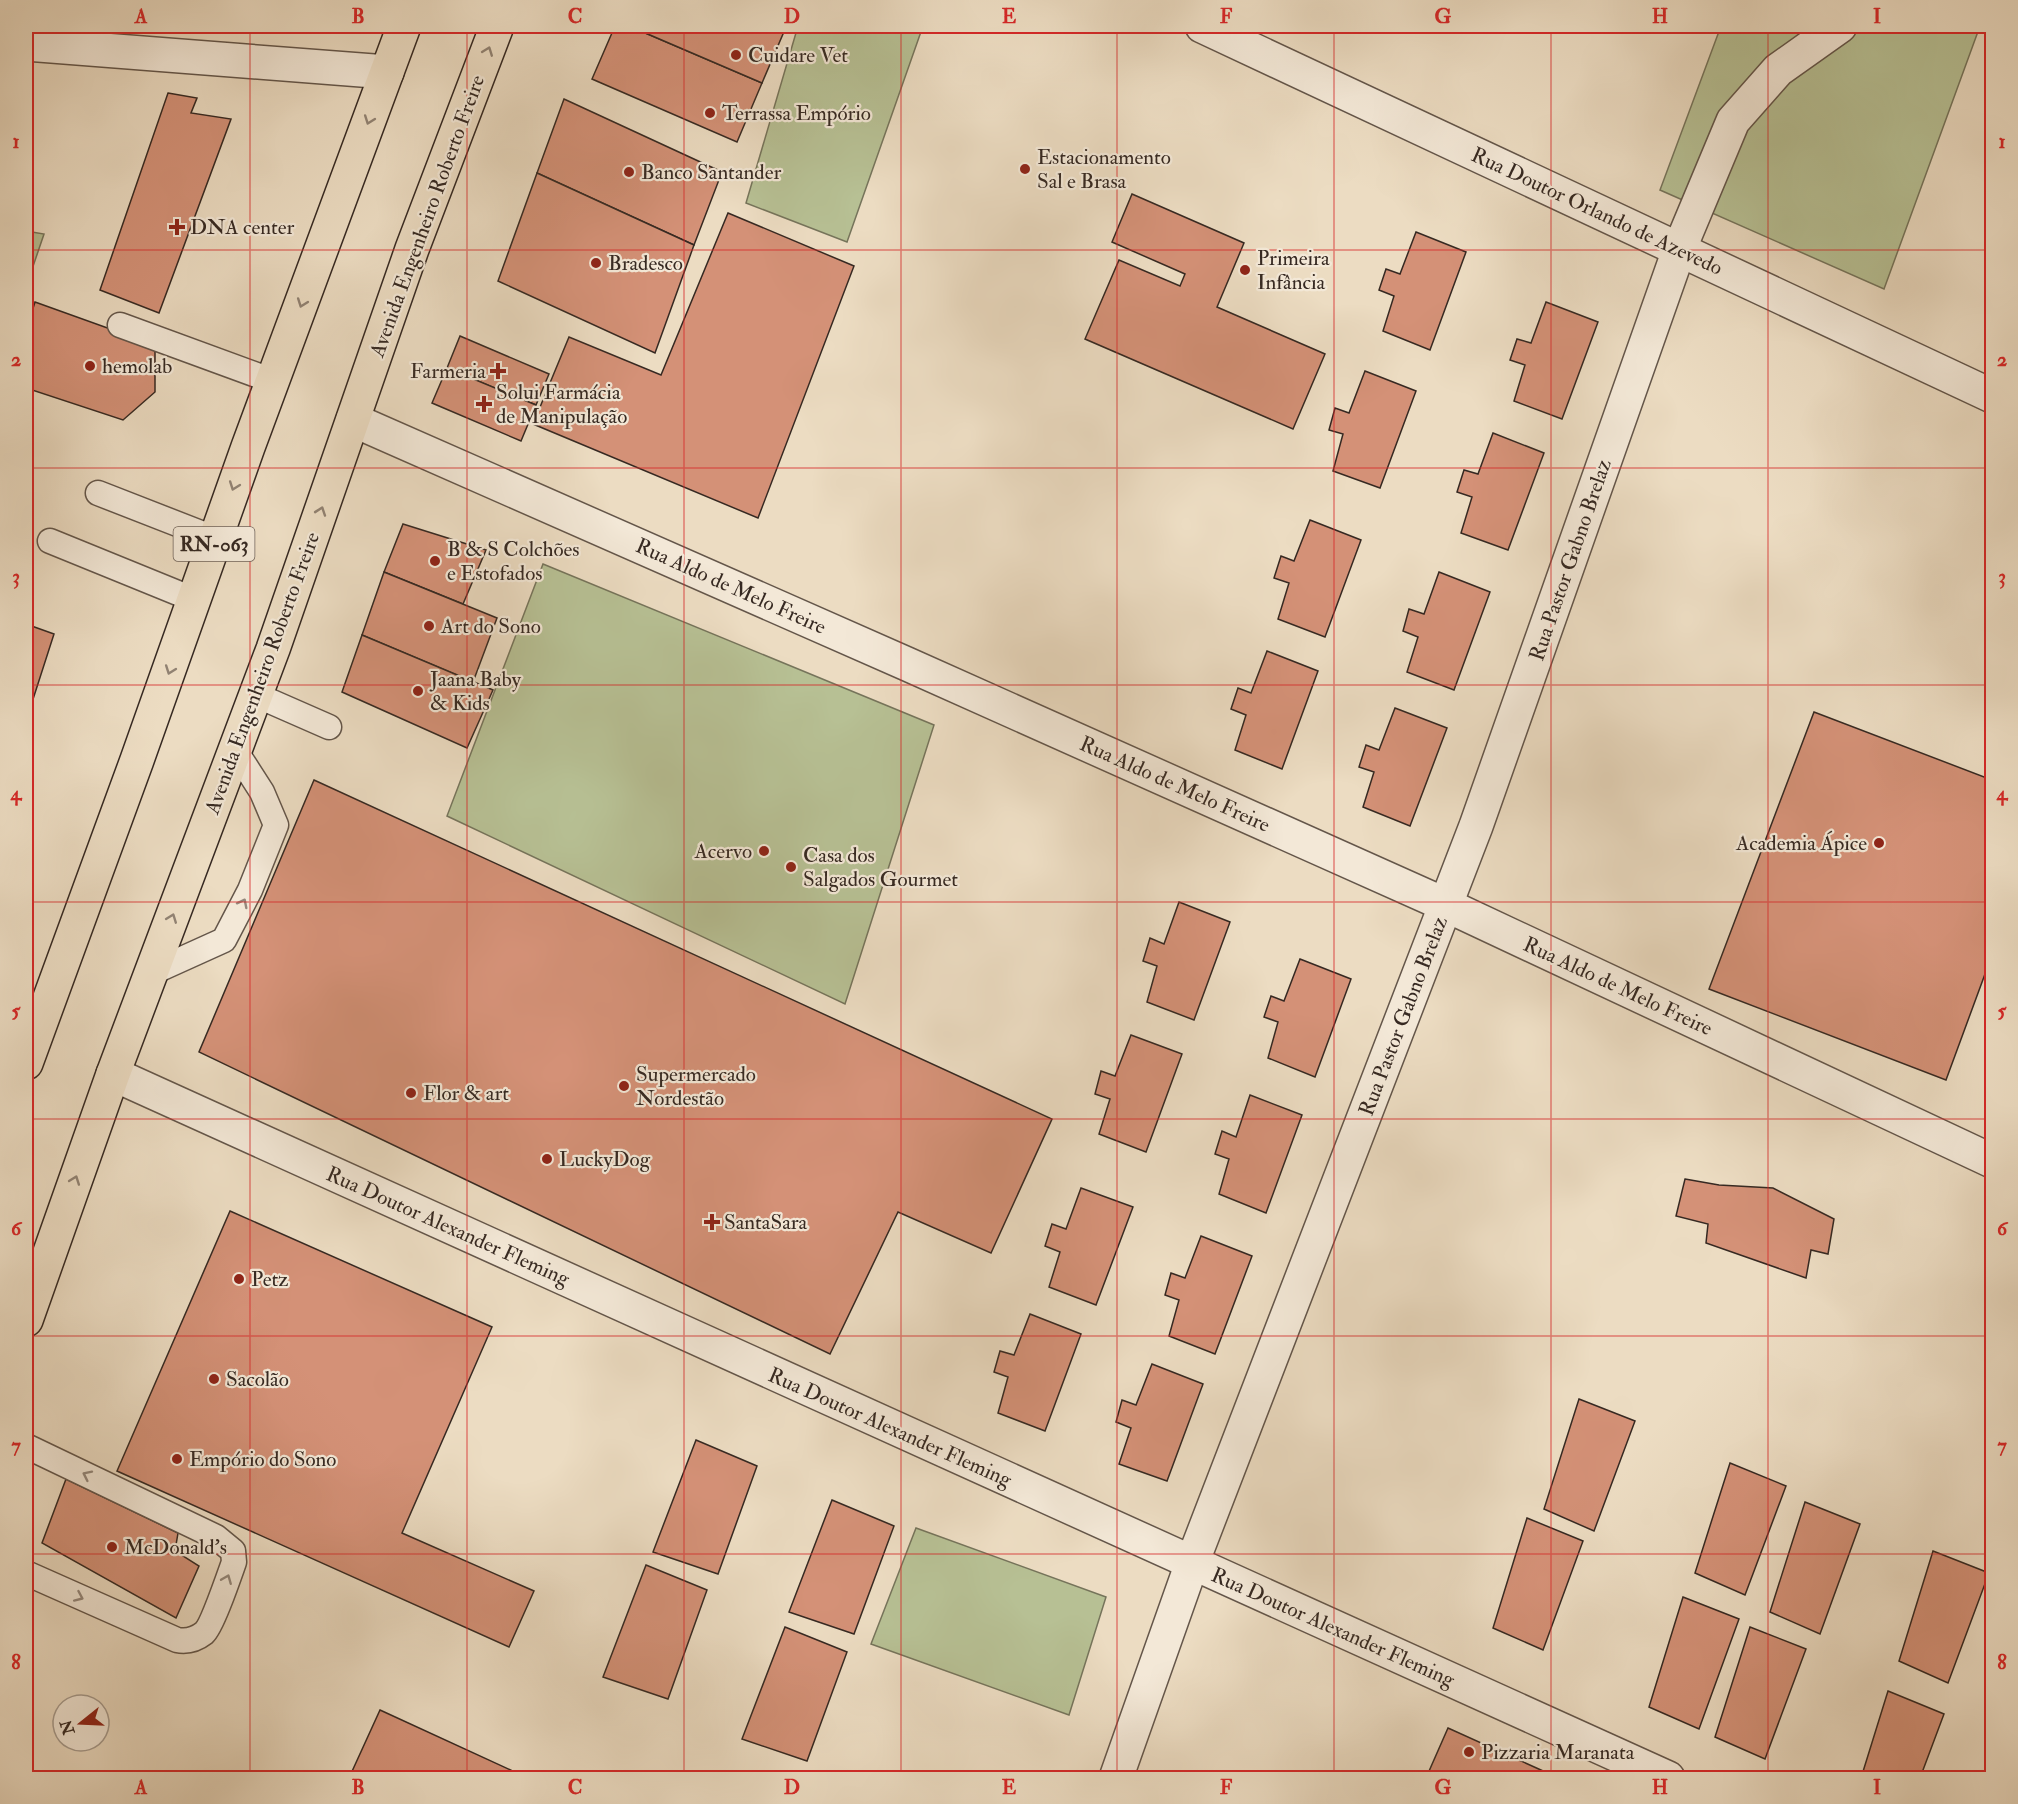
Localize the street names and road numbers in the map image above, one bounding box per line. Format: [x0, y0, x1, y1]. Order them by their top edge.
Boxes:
street label: Avenida Engenheiro Roberto Freire [363, 71, 491, 362]
street label: Rua Doutor Orlando de Azevedo [1467, 141, 1727, 282]
street label: Rua Pastor Gabno Brelaz [1523, 456, 1618, 665]
road number: RN-063 [174, 527, 254, 561]
street label: Avenida Engenheiro Roberto Freire [198, 528, 326, 819]
street label: Rua Aldo de Melo Freire [631, 532, 830, 641]
street label: Rua Aldo de Melo Freire [1075, 730, 1274, 839]
street label: Rua Pastor Gabno Brelaz [1353, 913, 1454, 1120]
street label: Rua Aldo de Melo Freire [1519, 931, 1717, 1042]
street label: Rua Doutor Alexander Fleming [322, 1161, 574, 1293]
street label: Rua Doutor Alexander Fleming [764, 1362, 1016, 1494]
street label: Rua Doutor Alexander Fleming [1207, 1562, 1459, 1694]

